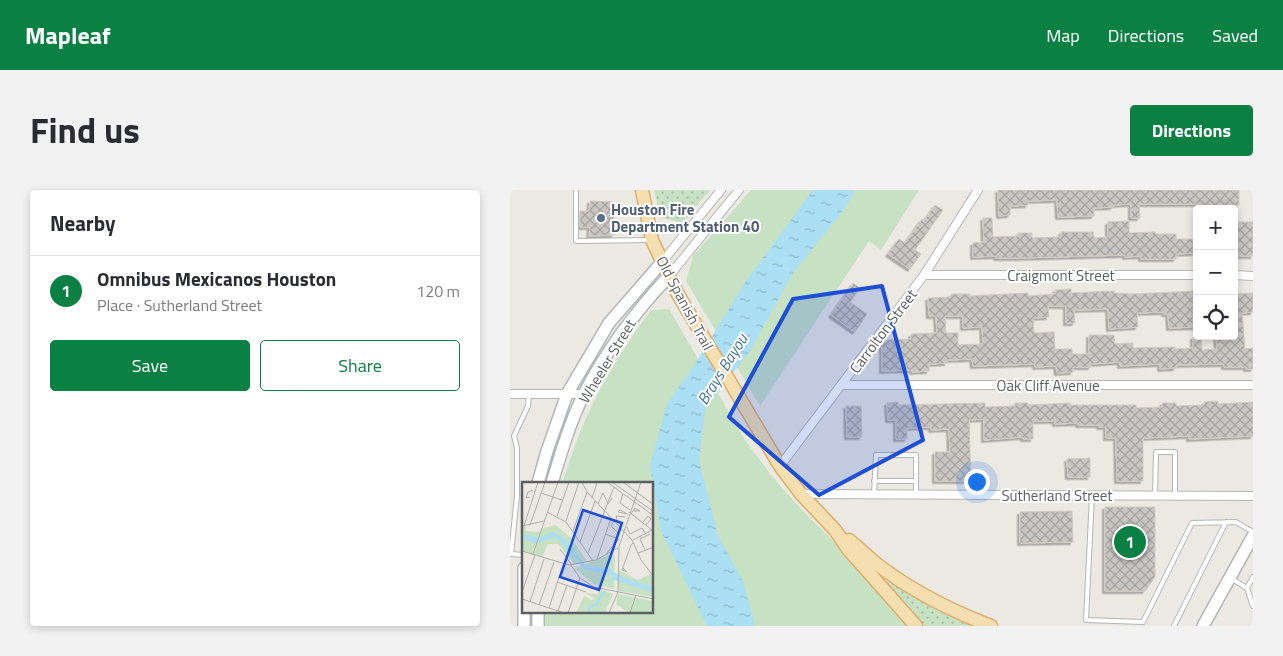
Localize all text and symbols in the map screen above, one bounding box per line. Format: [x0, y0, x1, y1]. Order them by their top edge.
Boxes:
text: Mapleaf [25, 17, 110, 53]
text: Map [1046, 22, 1080, 49]
text: Directions [1108, 22, 1184, 49]
text: Saved [1212, 22, 1258, 49]
text: Find us [30, 103, 140, 157]
button: Directions [1130, 105, 1253, 156]
place label: Houston Fire Department Station 40 [611, 198, 760, 238]
map controls [1193, 205, 1238, 340]
button: + [1193, 205, 1238, 250]
text: Nearby [50, 207, 115, 239]
marker: Houston Fire Department Station 40 [595, 212, 607, 224]
button: − [1193, 250, 1238, 295]
street label: Old Spanish Trail [650, 252, 720, 354]
text: Omnibus Mexicanos Houston [97, 264, 336, 293]
street label: Craigmont Street [1007, 264, 1115, 287]
text: 1 [62, 279, 70, 303]
text: 120 m [416, 279, 460, 303]
street label: Carrolton Street [844, 283, 923, 378]
text: Place · Sutherland Street [97, 293, 262, 317]
button: locate [1193, 295, 1238, 340]
street label: Wheeler Street [573, 314, 642, 408]
water label: Brays Bayou [691, 328, 754, 409]
button: Save [50, 340, 250, 391]
button: Share [260, 340, 460, 391]
street label: Oak Cliff Avenue [997, 374, 1099, 397]
your location [964, 469, 990, 495]
inset map [522, 482, 654, 613]
street label: Sutherland Street [1001, 484, 1113, 507]
pin: 1 [1114, 523, 1146, 561]

